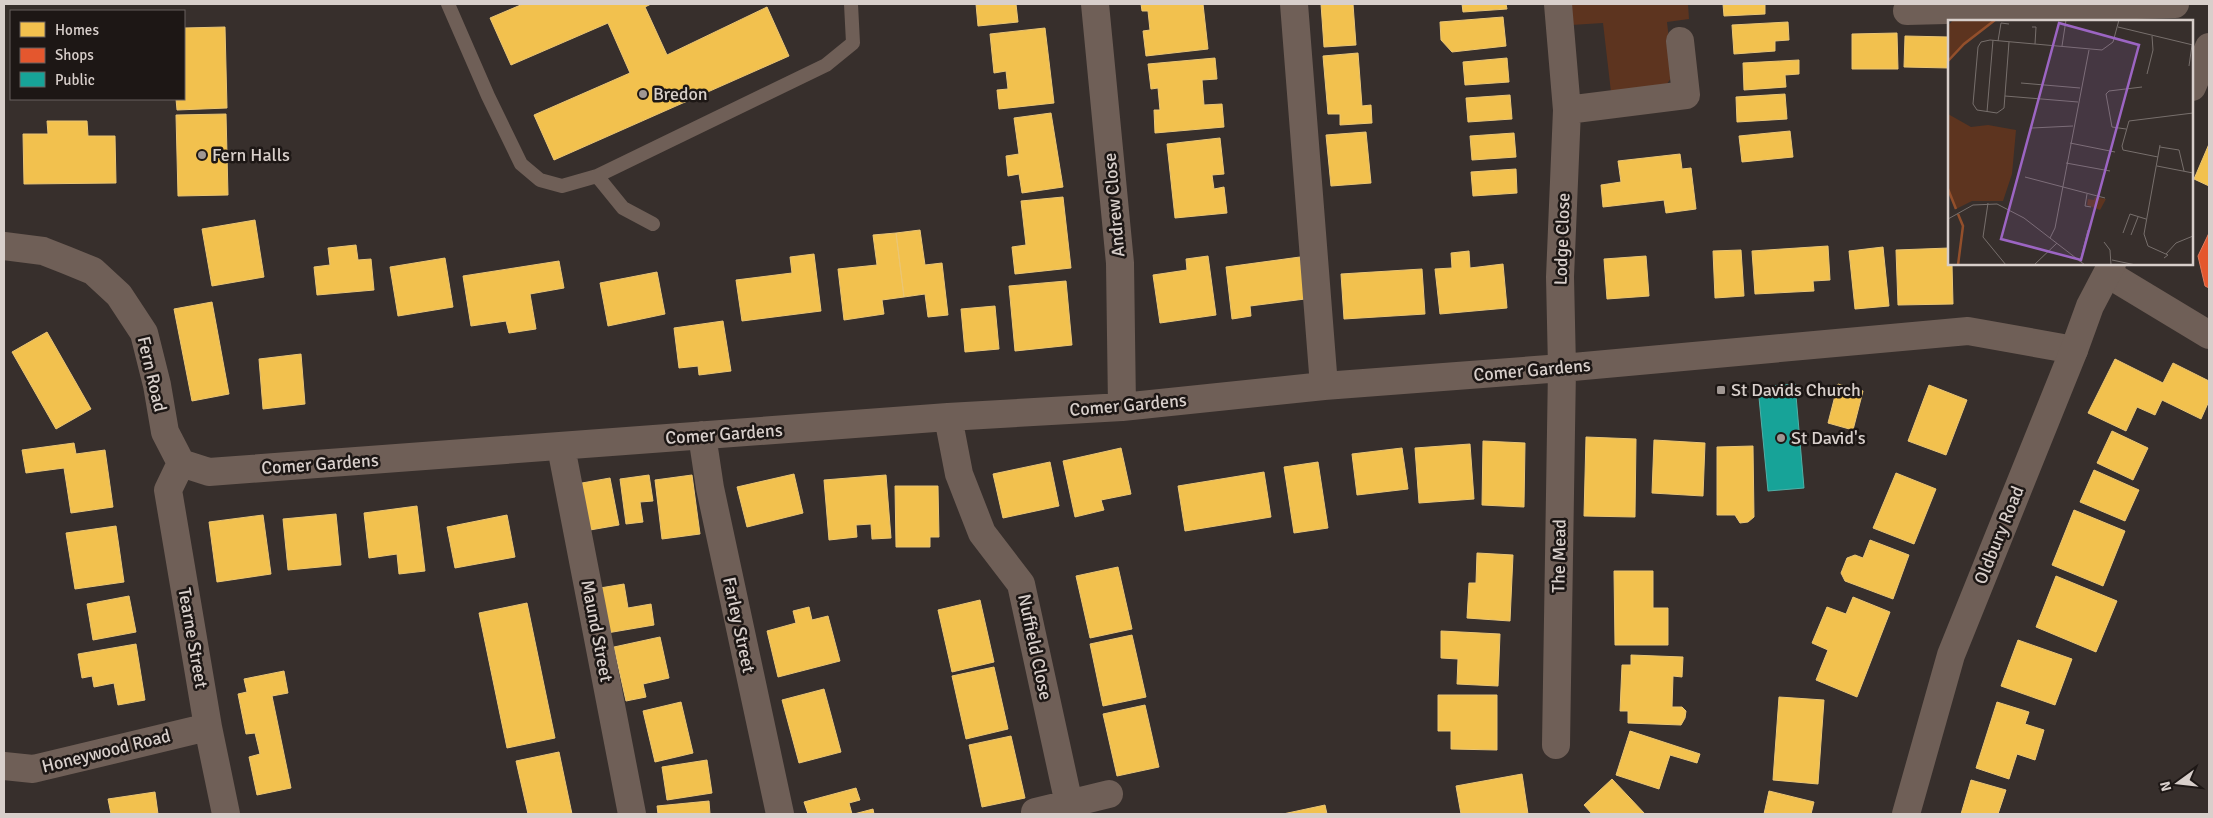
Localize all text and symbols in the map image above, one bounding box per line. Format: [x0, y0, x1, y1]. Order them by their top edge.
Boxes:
legend [10, 10, 185, 100]
inset map [1948, 20, 2193, 265]
text: Homes [55, 21, 99, 39]
text: Shops [55, 46, 94, 64]
text: Public [55, 71, 95, 89]
place label: Bredon [653, 83, 708, 105]
marker: Bredon [637, 88, 649, 100]
place label: Fern Halls [212, 144, 290, 166]
marker: Fern Halls [196, 149, 208, 161]
street label: Andrew Close [1098, 152, 1130, 258]
street label: Lodge Close [1549, 192, 1575, 286]
street label: Fern Road [133, 334, 171, 414]
street label: Comer Gardens [1473, 354, 1592, 386]
place label: St Davids Church [1731, 379, 1861, 401]
marker: St Davids Church [1715, 384, 1727, 396]
street label: Comer Gardens [1069, 389, 1188, 421]
street label: Comer Gardens [665, 419, 783, 449]
place label: St David's [1791, 427, 1866, 449]
marker: St David's [1775, 432, 1787, 444]
street label: Comer Gardens [261, 449, 379, 479]
street label: Oldbury Road [1969, 483, 2029, 587]
street label: The Mead [1547, 519, 1571, 593]
street label: Farley Street [718, 575, 760, 675]
street label: Maund Street [576, 578, 618, 684]
street label: Tearne Street [173, 586, 213, 690]
street label: Nuffield Close [1013, 592, 1057, 702]
street label: Honeywood Road [39, 724, 173, 778]
north arrow [2153, 758, 2203, 808]
text: N [2156, 779, 2175, 793]

